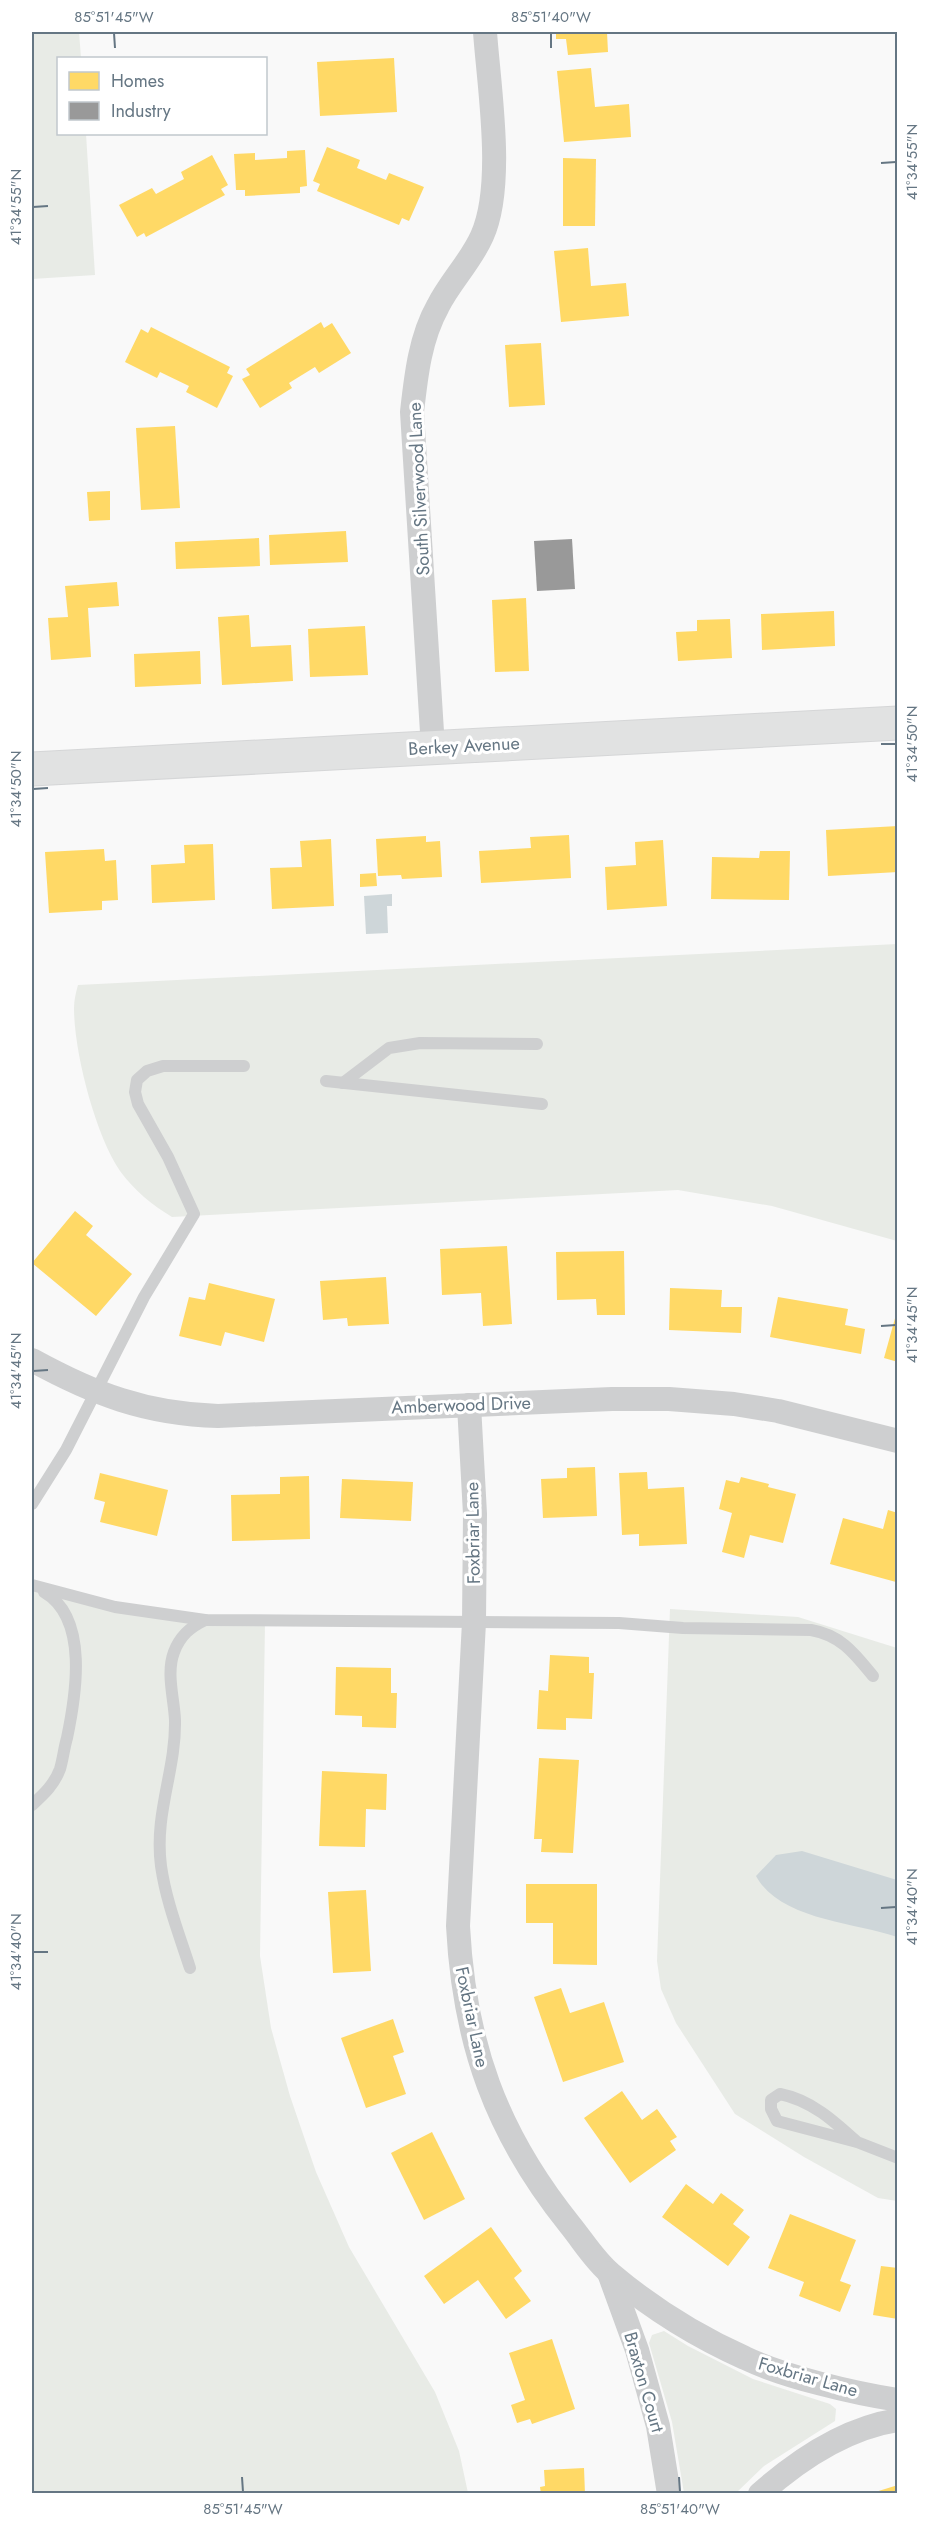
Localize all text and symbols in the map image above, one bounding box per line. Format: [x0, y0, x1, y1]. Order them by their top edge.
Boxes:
text: 85°51'45"W [74, 6, 154, 28]
text: 85°51'40"W [511, 6, 591, 28]
legend [57, 57, 267, 135]
text: Homes [111, 68, 164, 94]
text: Industry [111, 98, 171, 124]
text: 41°34'55"N [901, 124, 923, 200]
text: 41°34'55"N [5, 169, 27, 245]
street label: South Silverwood Lane [401, 402, 437, 576]
text: 41°34'50"N [901, 706, 923, 782]
street label: Berkey Avenue [408, 730, 520, 762]
text: 41°34'50"N [5, 751, 27, 827]
text: 41°34'45"N [901, 1287, 923, 1363]
text: 41°34'45"N [5, 1333, 27, 1409]
street label: Amberwood Drive [391, 1390, 531, 1420]
street label: Foxbriar Lane [459, 1482, 487, 1584]
text: 41°34'40"N [901, 1868, 923, 1946]
text: 41°34'40"N [5, 1913, 27, 1991]
street label: Foxbriar Lane [449, 1964, 495, 2070]
street label: Braxton Court [617, 2329, 671, 2436]
street label: Foxbriar Lane [755, 2350, 861, 2404]
text: 85°51'45"W [203, 2498, 283, 2520]
text: 85°51'40"W [640, 2498, 720, 2520]

